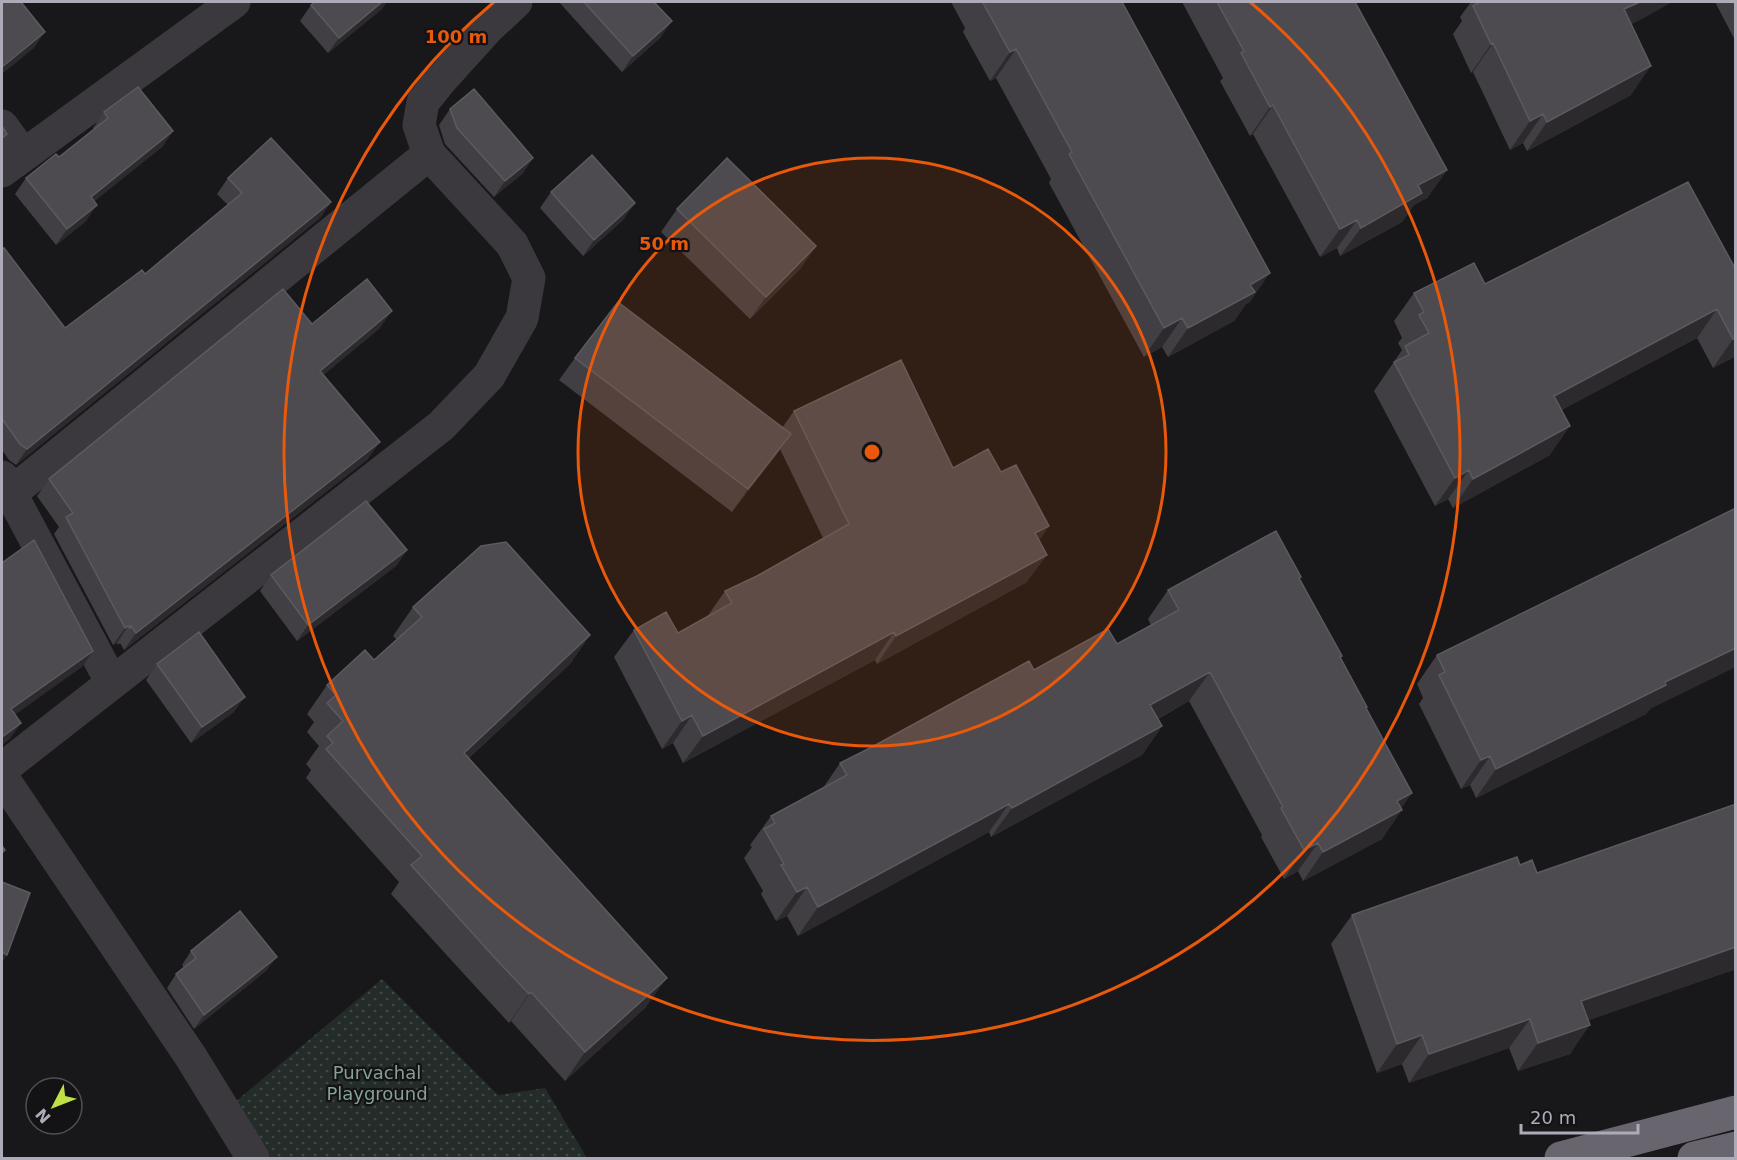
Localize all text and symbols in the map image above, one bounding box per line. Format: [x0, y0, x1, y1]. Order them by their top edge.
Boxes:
text: 100 m [425, 26, 487, 47]
text: 50 m [639, 233, 689, 254]
centre of rings [862, 442, 882, 462]
park label: Purvachal Playground [326, 1062, 428, 1104]
north arrow [24, 1076, 84, 1136]
scale bar [1521, 1097, 1638, 1135]
text: N [32, 1104, 55, 1127]
text: 20 m [1530, 1107, 1576, 1128]

